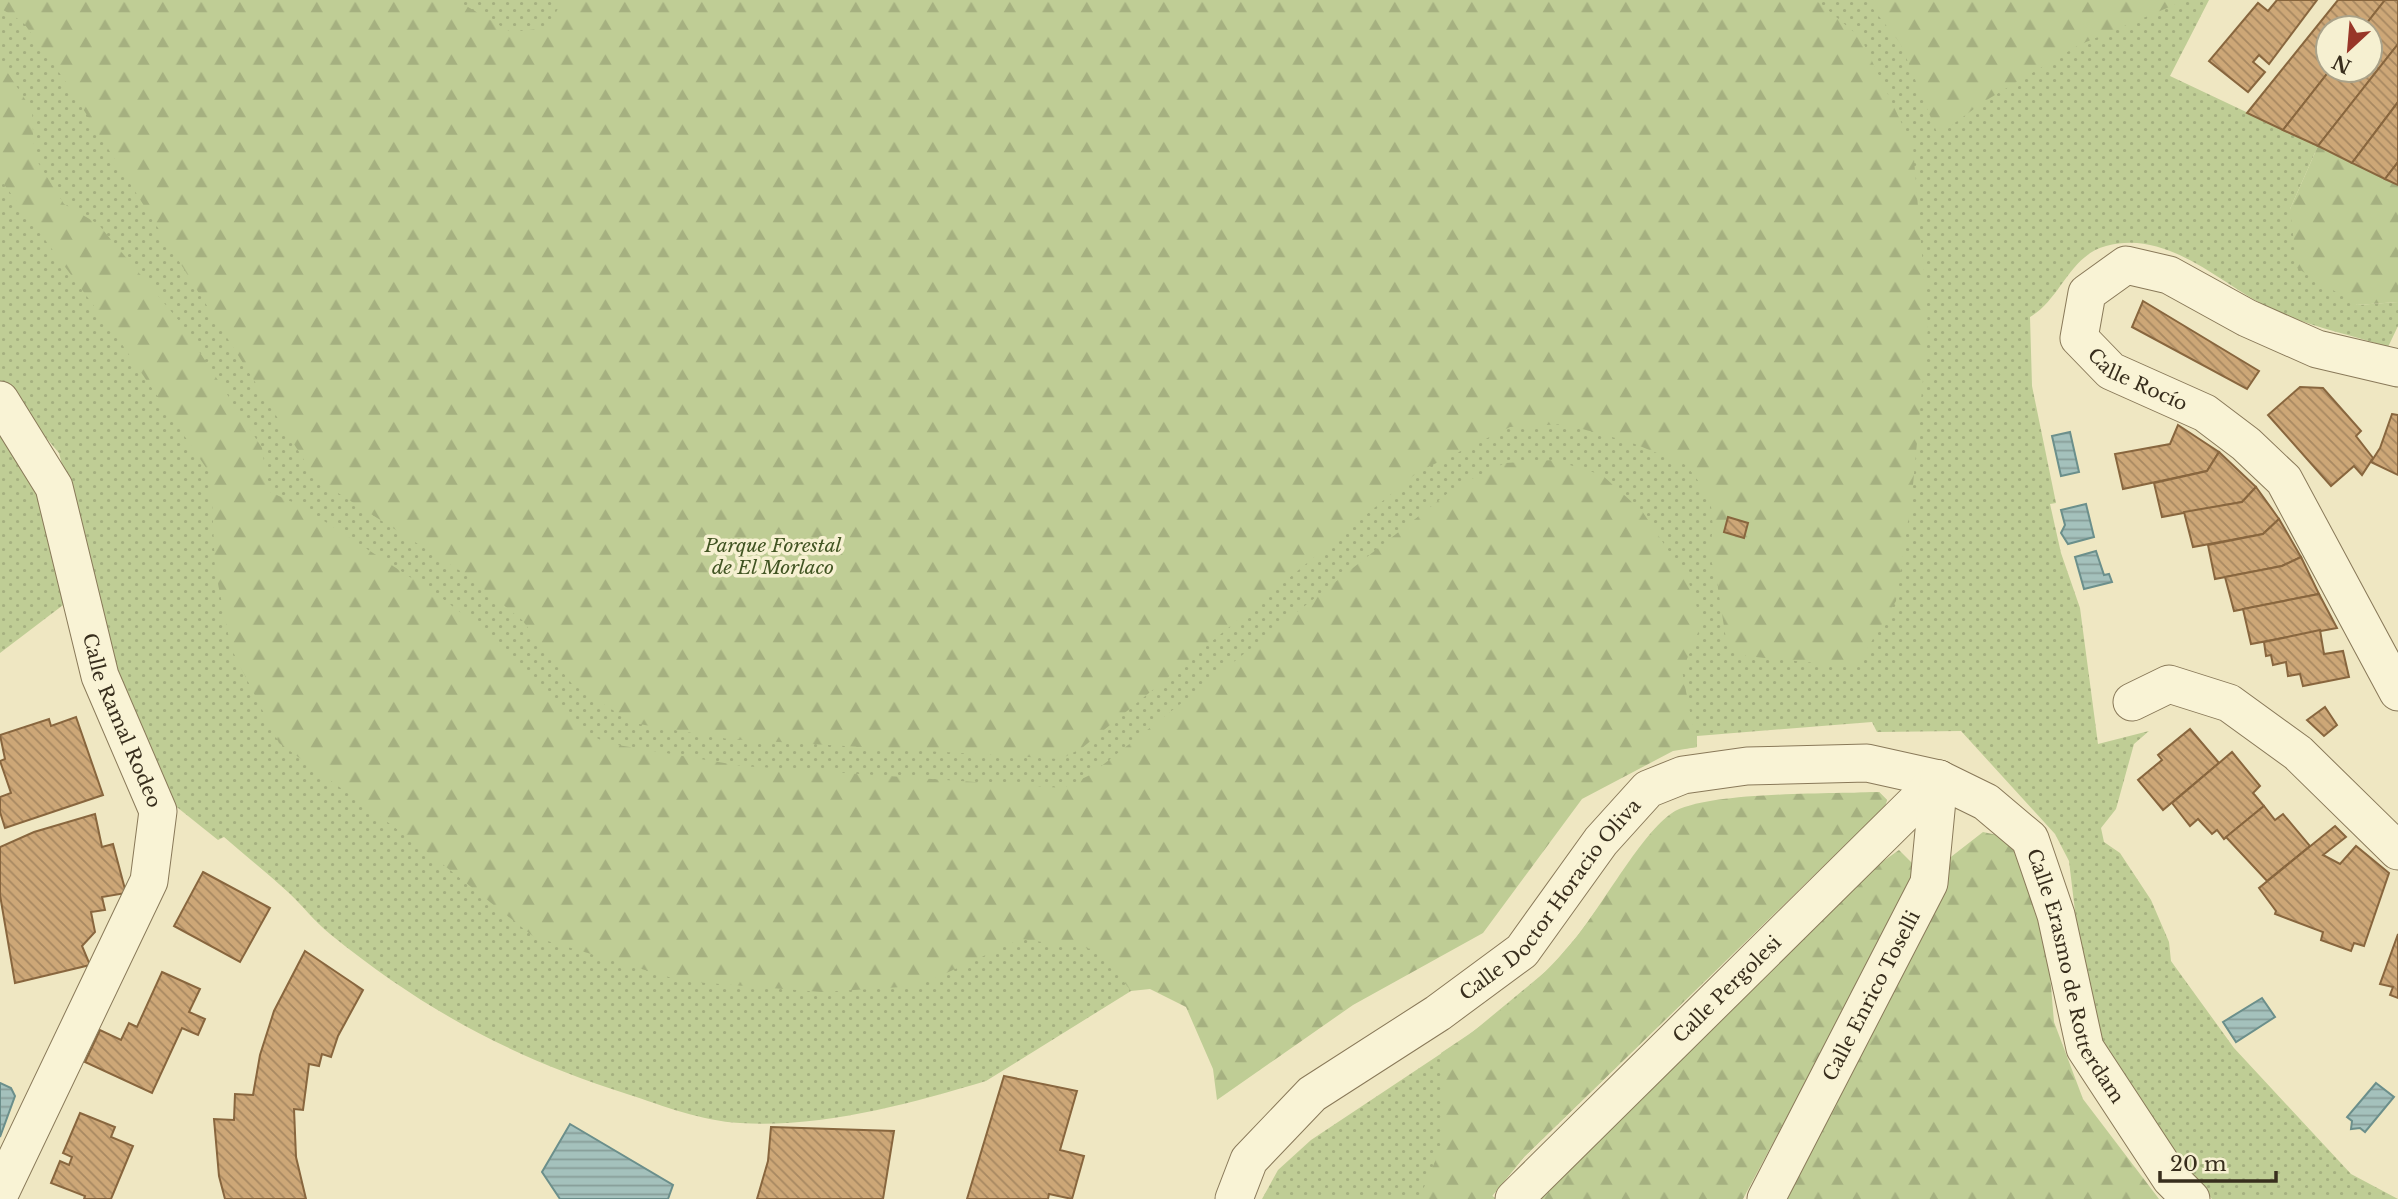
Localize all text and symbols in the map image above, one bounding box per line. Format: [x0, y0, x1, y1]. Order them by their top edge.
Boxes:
north arrow [2314, 14, 2384, 84]
text: N [2329, 50, 2355, 78]
street label: Calle Rocío [2083, 343, 2191, 416]
park label: Parque Forestal de El Morlaco [704, 534, 842, 579]
street label: Calle Ramal Rodeo [78, 631, 166, 811]
street label: Calle Doctor Horacio Oliva [1455, 794, 1646, 1005]
street label: Calle Erasmo de Rotterdam [2022, 846, 2129, 1108]
street label: Calle Enrico Toselli [1818, 906, 1925, 1085]
street label: Calle Pergolesi [1668, 930, 1786, 1048]
scale bar [2160, 1140, 2276, 1184]
text: 20 m [2170, 1151, 2227, 1177]

